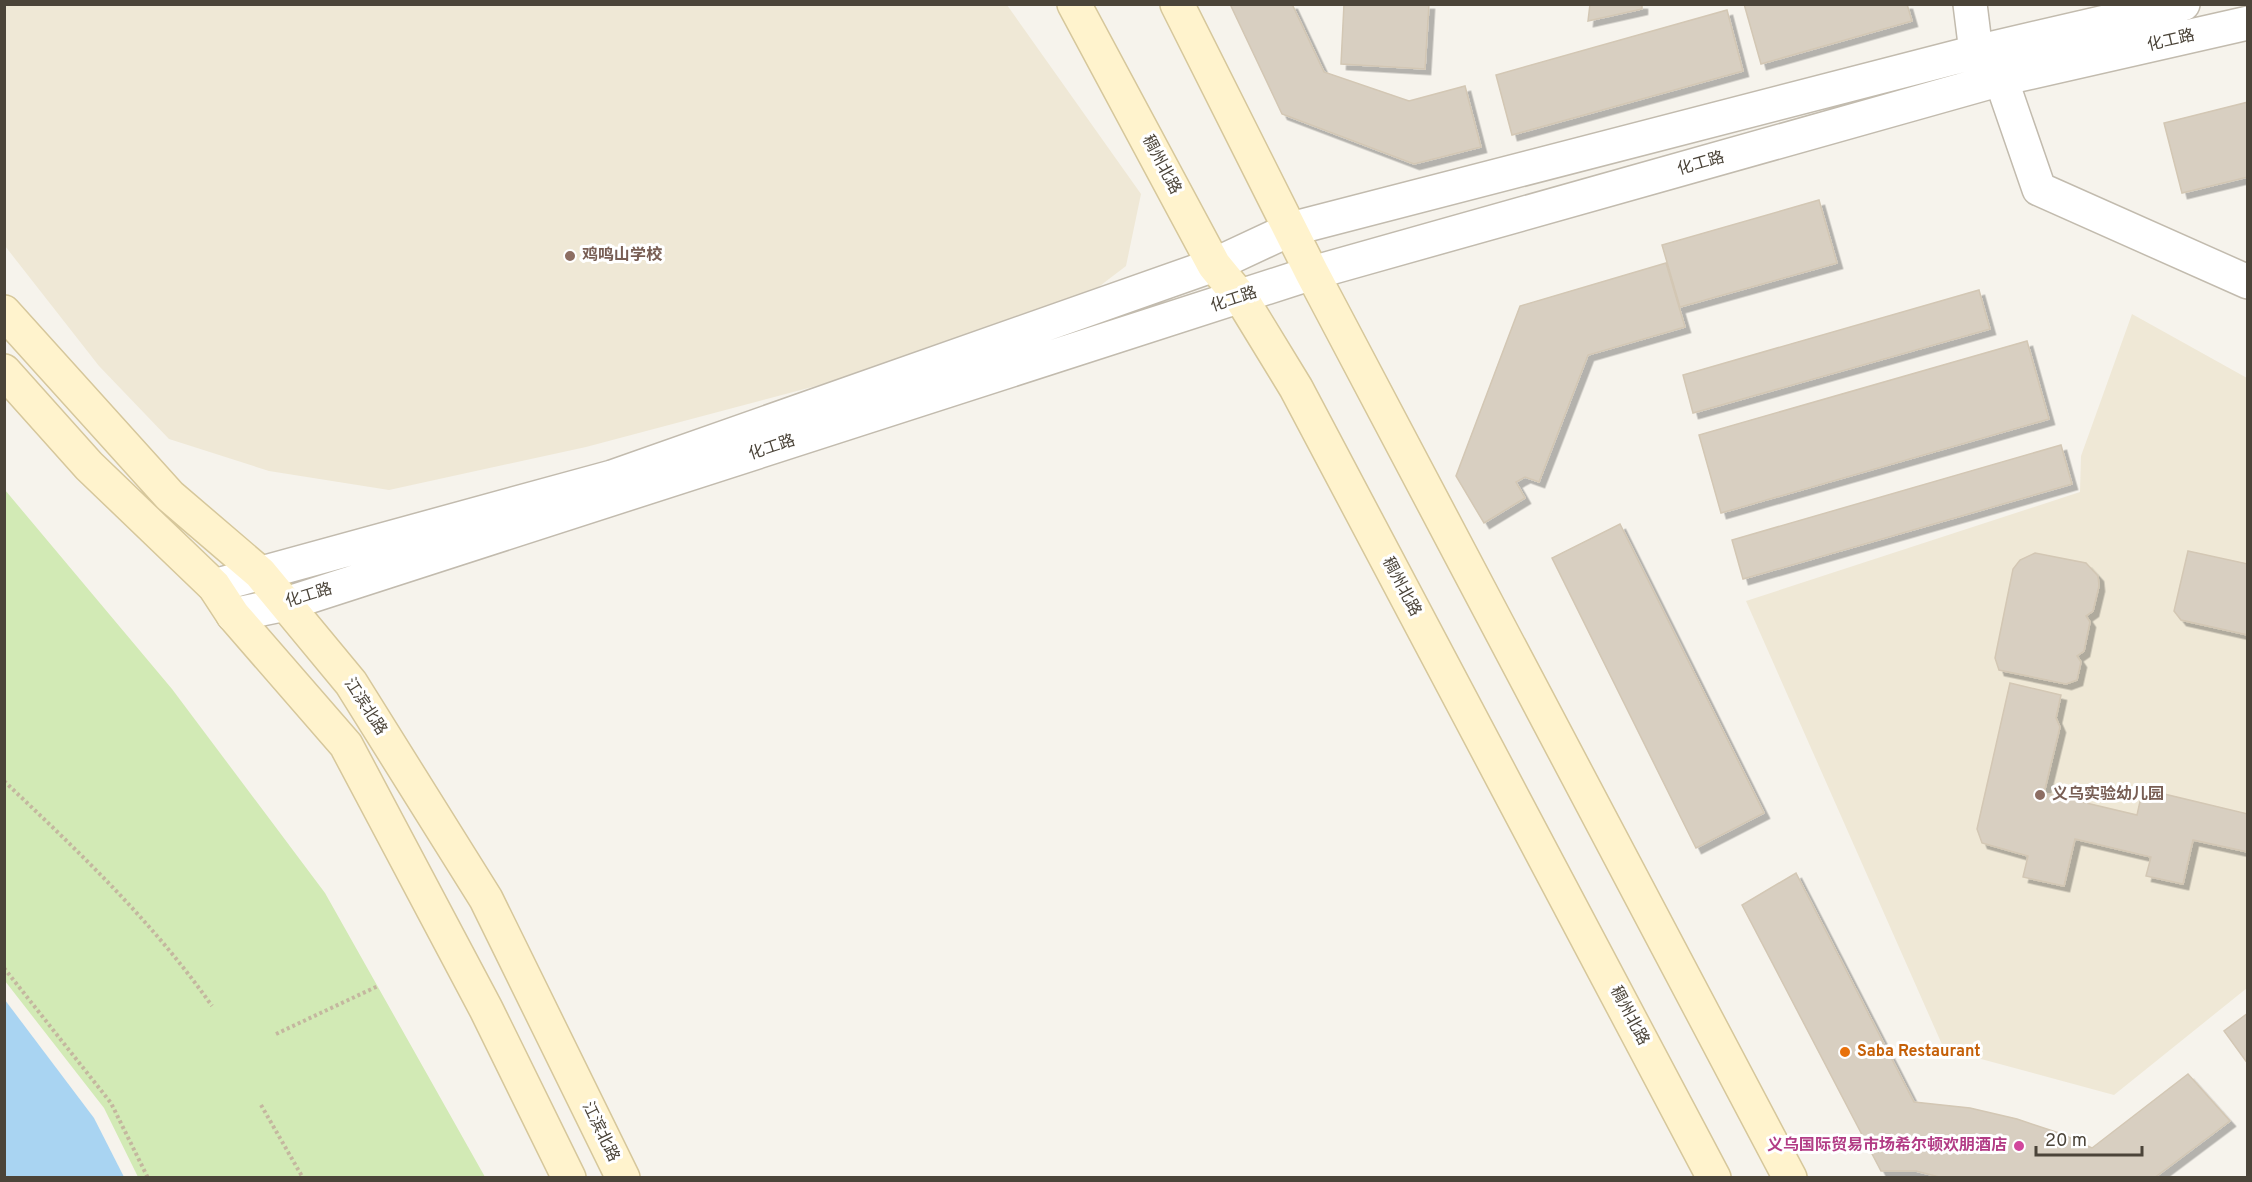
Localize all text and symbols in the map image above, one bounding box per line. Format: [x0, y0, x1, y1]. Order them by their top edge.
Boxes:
street label: 化工路 [2145, 26, 2197, 56]
street label: 稠州北路 [1137, 132, 1185, 198]
street label: 化工路 [1675, 148, 1727, 180]
place label: 鸡鸣山学校 [582, 245, 663, 266]
marker: 鸡鸣山学校 [563, 249, 577, 263]
street label: 化工路 [1208, 283, 1260, 317]
street label: 化工路 [746, 431, 798, 465]
street label: 稠州北路 [1377, 554, 1425, 620]
street label: 化工路 [283, 579, 335, 613]
street label: 江滨北路 [339, 675, 391, 739]
place label: 义乌实验幼儿园 [2052, 784, 2164, 805]
marker: 义乌实验幼儿园 [2033, 788, 2047, 802]
street label: 稠州北路 [1605, 983, 1653, 1049]
place label: Saba Restaurant [1857, 1042, 1980, 1062]
marker: Saba Restaurant [1838, 1045, 1852, 1059]
street label: 江滨北路 [577, 1099, 623, 1165]
scale bar [2036, 1119, 2142, 1157]
text: 20 m [2045, 1130, 2087, 1153]
place label: 义乌国际贸易市场希尔顿欢朋酒店 [1767, 1136, 2007, 1156]
marker: 义乌国际贸易市场希尔顿欢朋酒店 [2012, 1139, 2026, 1153]

